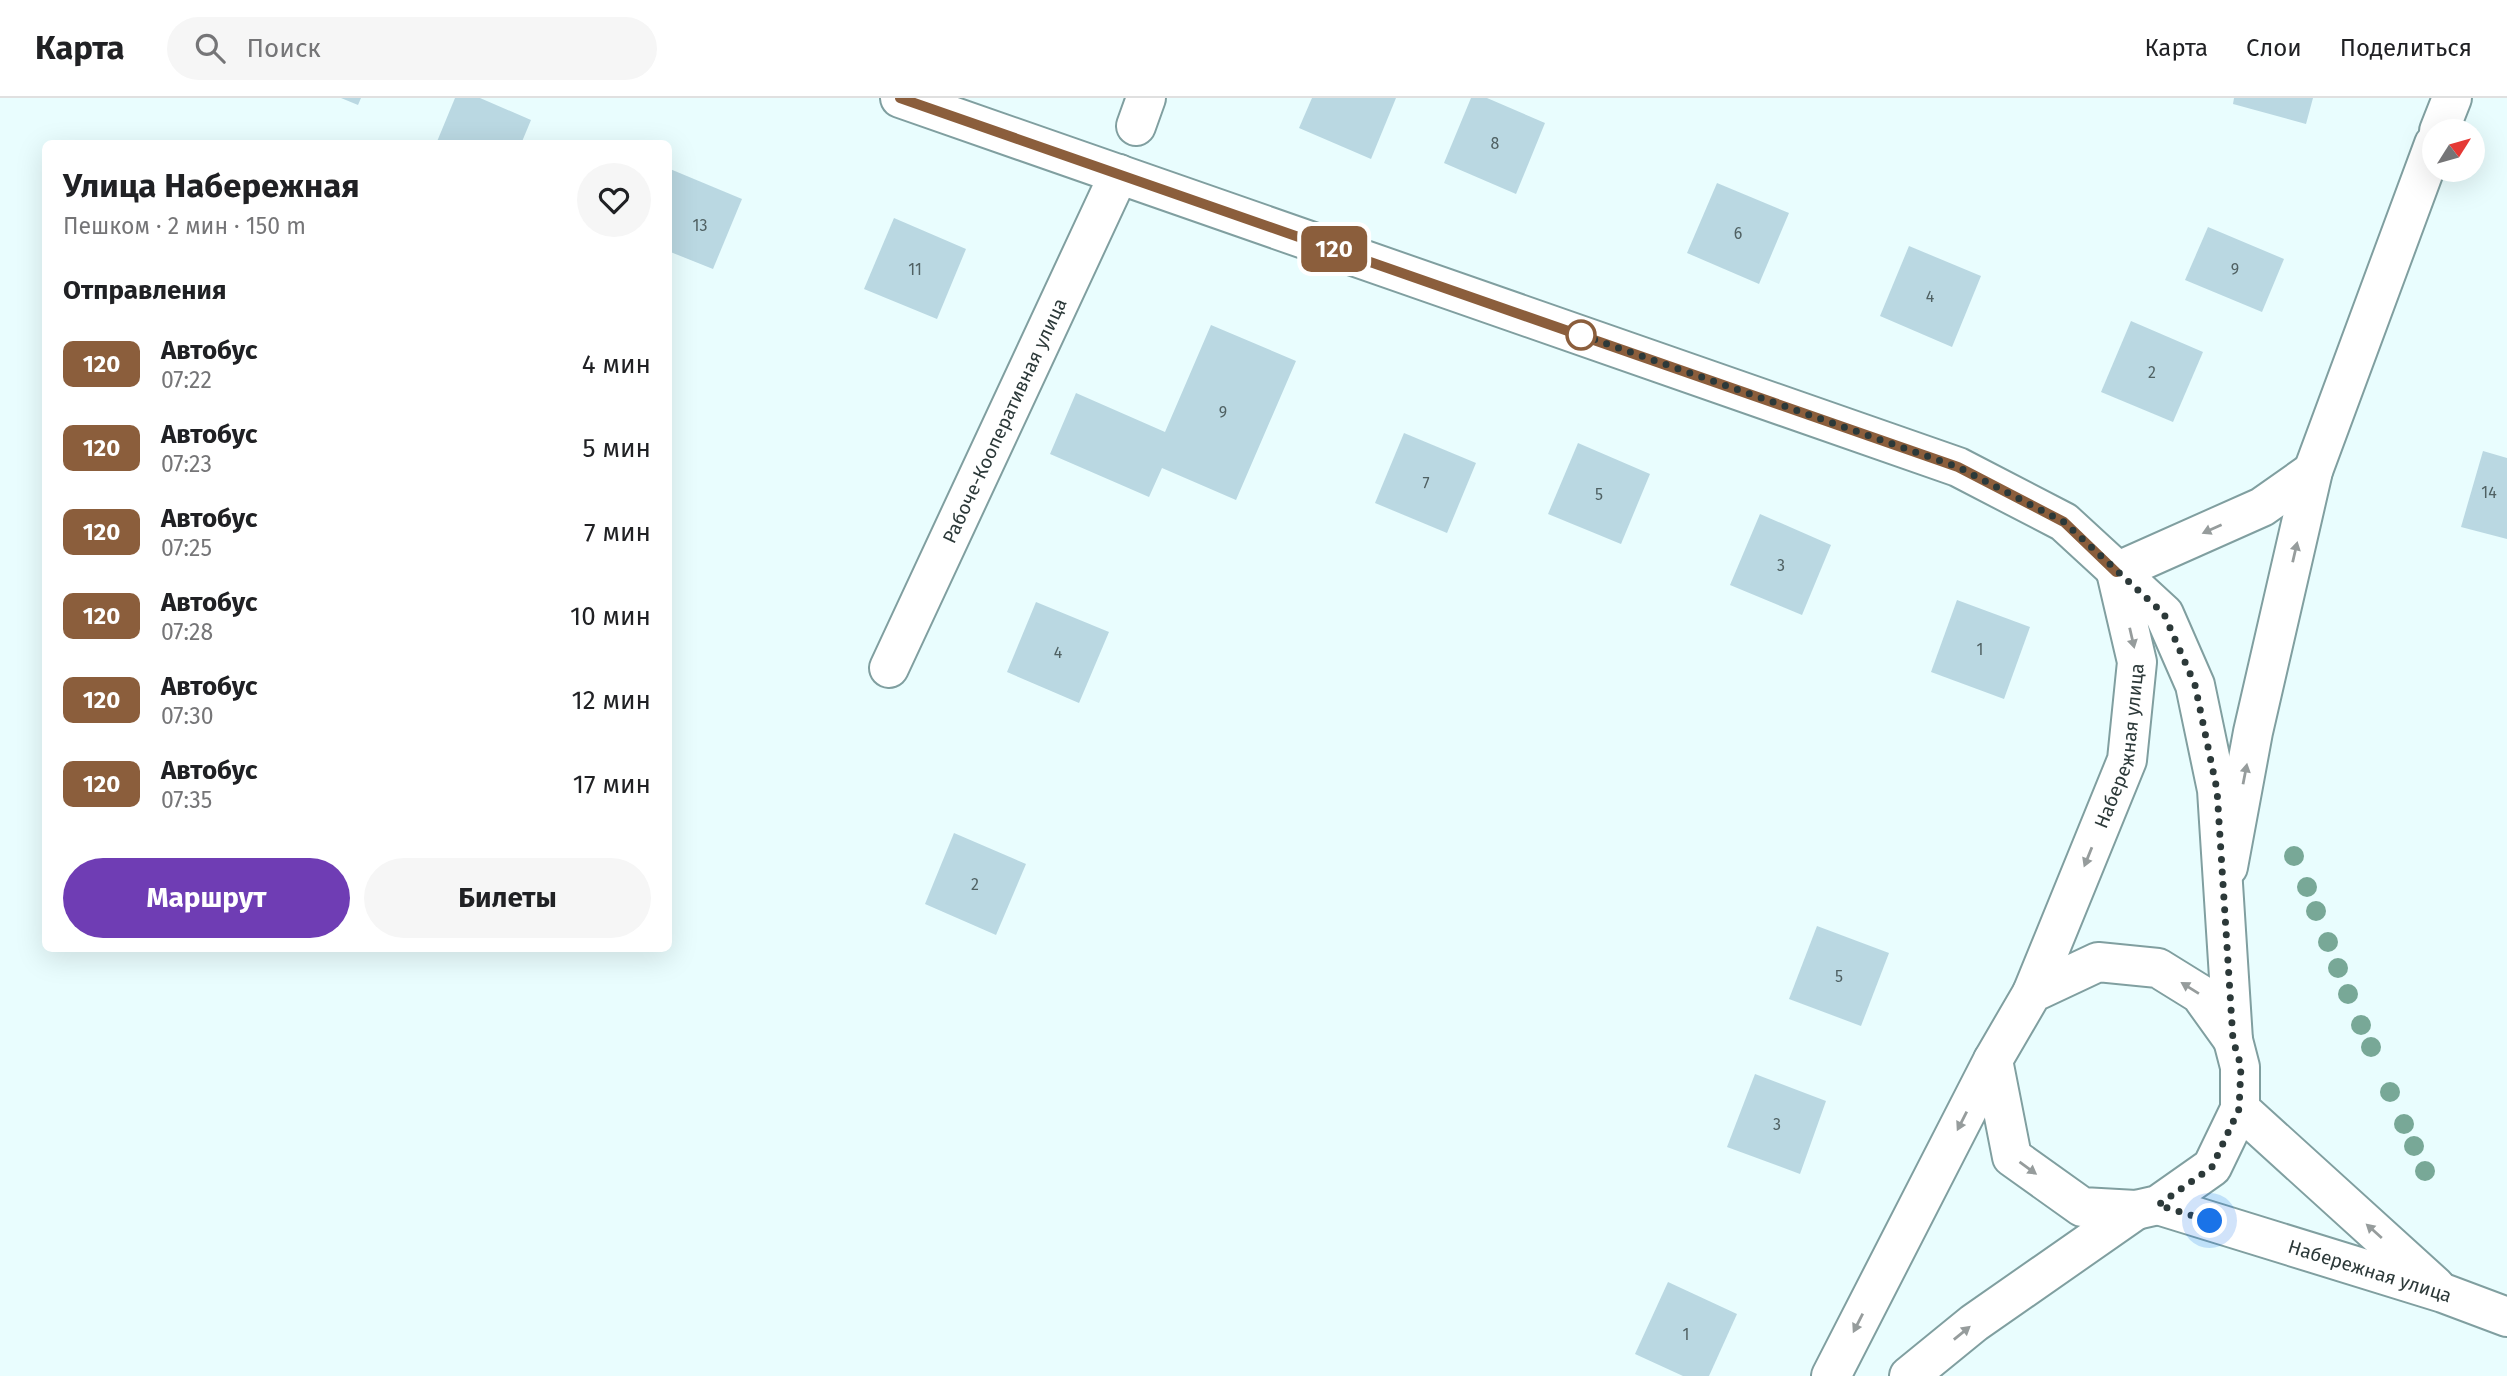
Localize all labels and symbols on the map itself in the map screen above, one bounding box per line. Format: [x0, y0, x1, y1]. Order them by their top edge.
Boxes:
north arrow [2422, 119, 2485, 182]
house number: 8 [1491, 134, 1500, 153]
house number: 13 [693, 216, 707, 235]
house number: 6 [1734, 224, 1742, 243]
line badge: 120 [1294, 226, 1374, 272]
house number: 11 [908, 260, 922, 279]
house number: 9 [2231, 260, 2239, 279]
house number: 4 [1926, 287, 1935, 306]
street label: Рабоче-Кооперативная улица [938, 295, 1072, 547]
unlabelled marker [1566, 320, 1596, 350]
house number: 2 [2148, 363, 2156, 382]
house number: 9 [1219, 403, 1227, 422]
house number: 7 [1422, 474, 1430, 493]
house number: 14 [2481, 483, 2497, 502]
house number: 5 [1595, 485, 1603, 504]
one-way arrow [2202, 524, 2223, 535]
one-way arrow [2290, 540, 2301, 562]
house number: 3 [1777, 556, 1785, 575]
one-way arrow [2126, 627, 2137, 649]
house number: 1 [1977, 640, 1983, 659]
house number: 4 [1054, 643, 1063, 662]
street label: Набережная улица [2089, 662, 2149, 832]
one-way arrow [2240, 763, 2251, 785]
one-way arrow [2082, 846, 2093, 867]
house number: 2 [971, 875, 979, 894]
house number: 5 [1835, 967, 1843, 986]
one-way arrow [2181, 982, 2200, 994]
one-way arrow [1956, 1111, 1967, 1131]
house number: 3 [1773, 1115, 1781, 1134]
one-way arrow [2018, 1161, 2037, 1175]
your location [2192, 1203, 2227, 1238]
one-way arrow [2366, 1223, 2383, 1239]
street label: Набережная улица [2285, 1235, 2455, 1307]
one-way arrow [1852, 1313, 1863, 1333]
house number: 1 [1683, 1325, 1689, 1344]
one-way arrow [1954, 1326, 1971, 1341]

